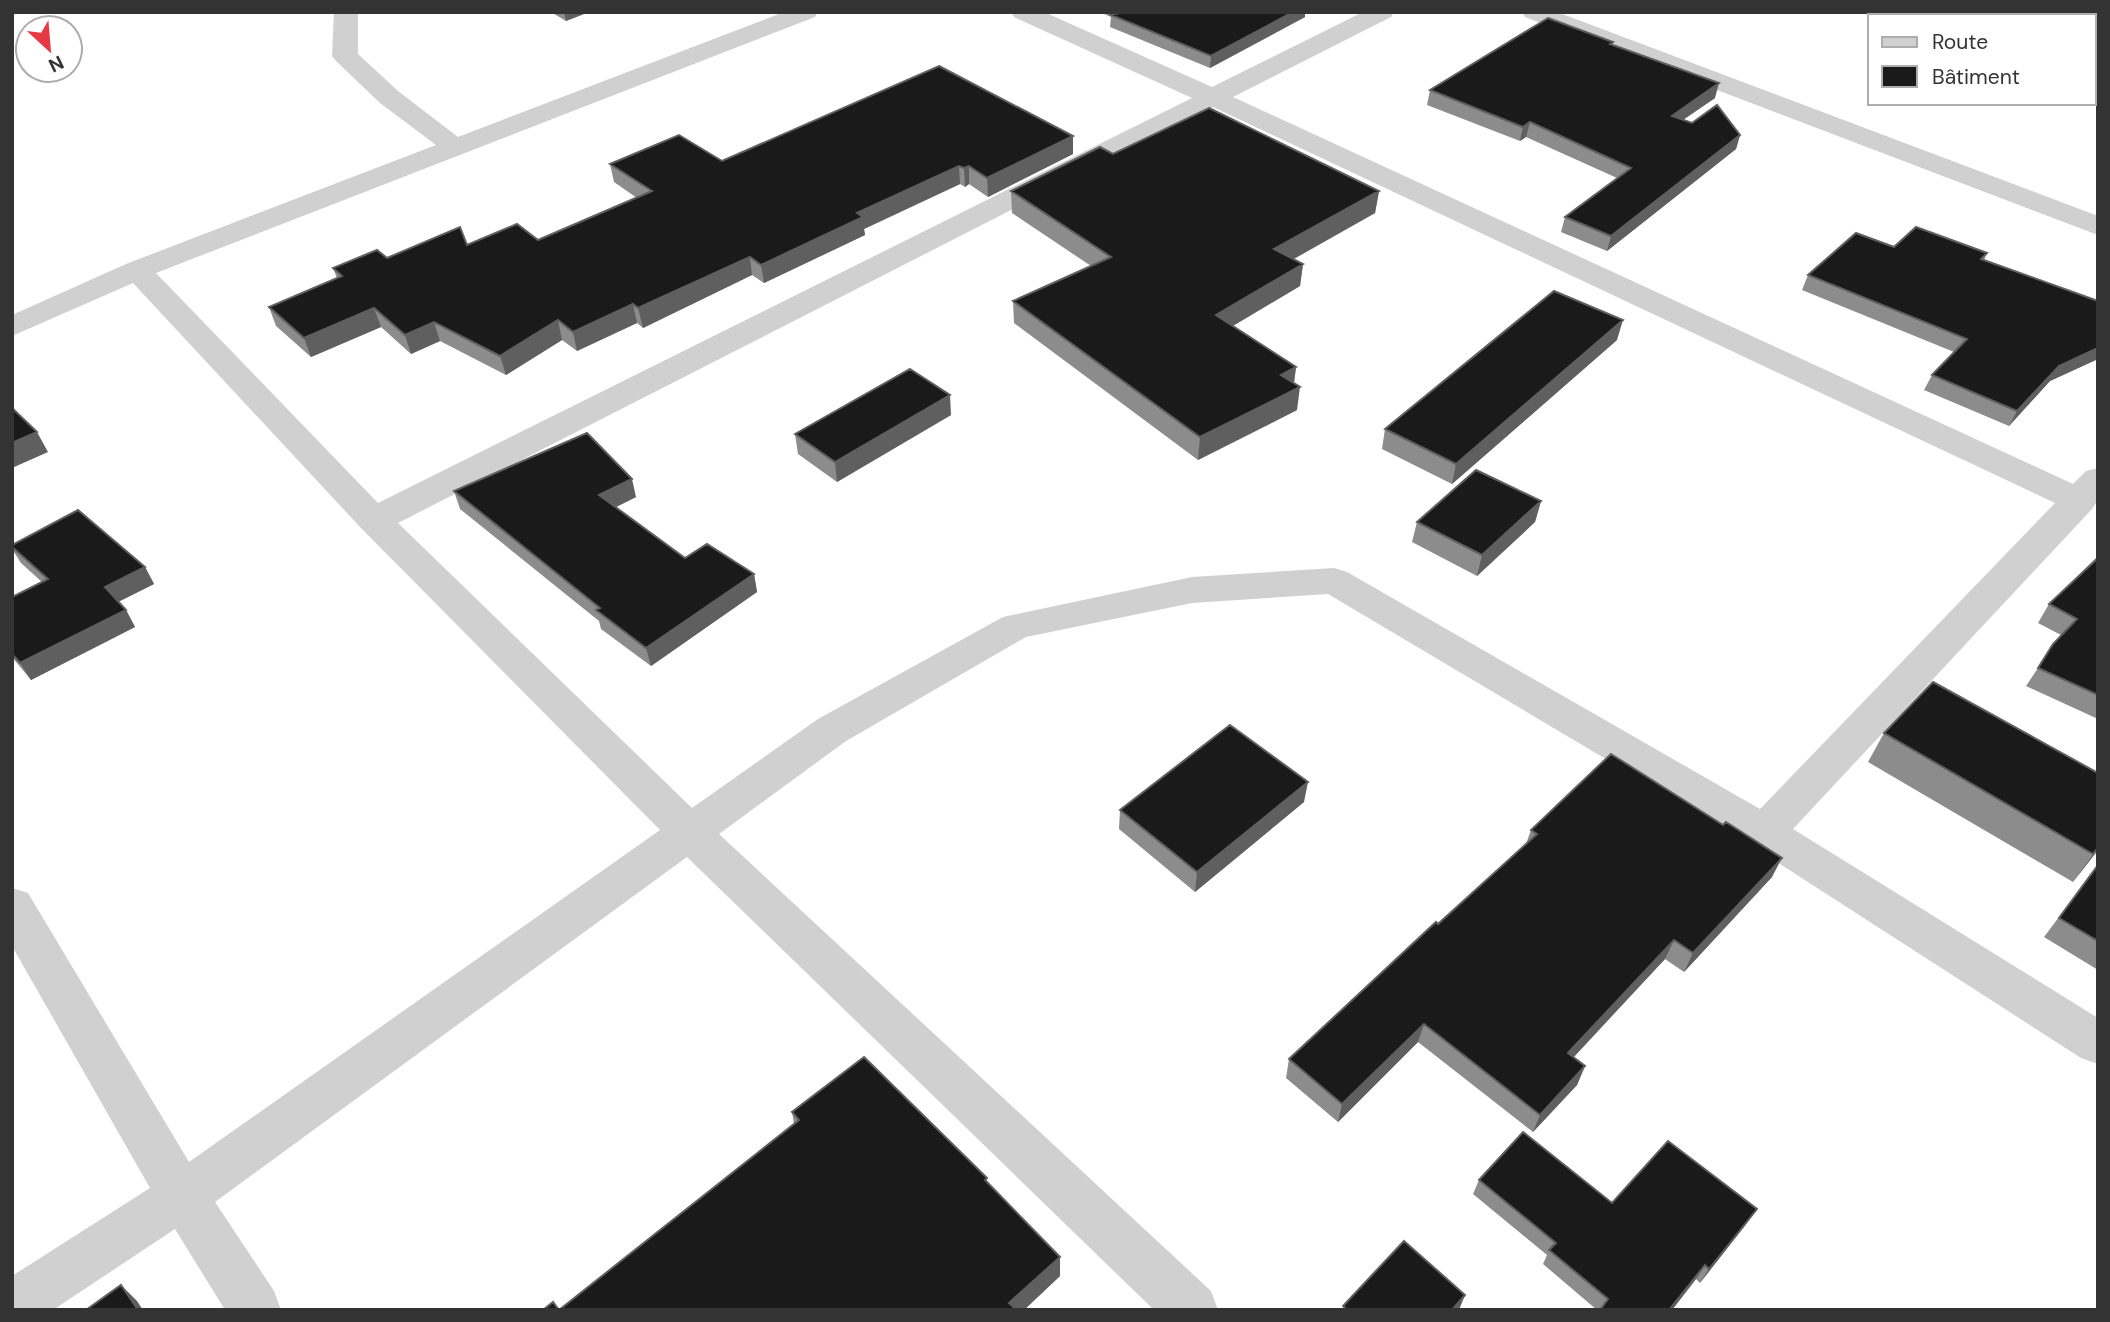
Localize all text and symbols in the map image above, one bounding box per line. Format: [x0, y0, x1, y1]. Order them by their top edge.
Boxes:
north arrow [14, 14, 84, 84]
legend [1868, 14, 2096, 105]
text: Route [1932, 28, 1988, 56]
text: N [45, 50, 68, 78]
text: Bâtiment [1932, 63, 2020, 91]

